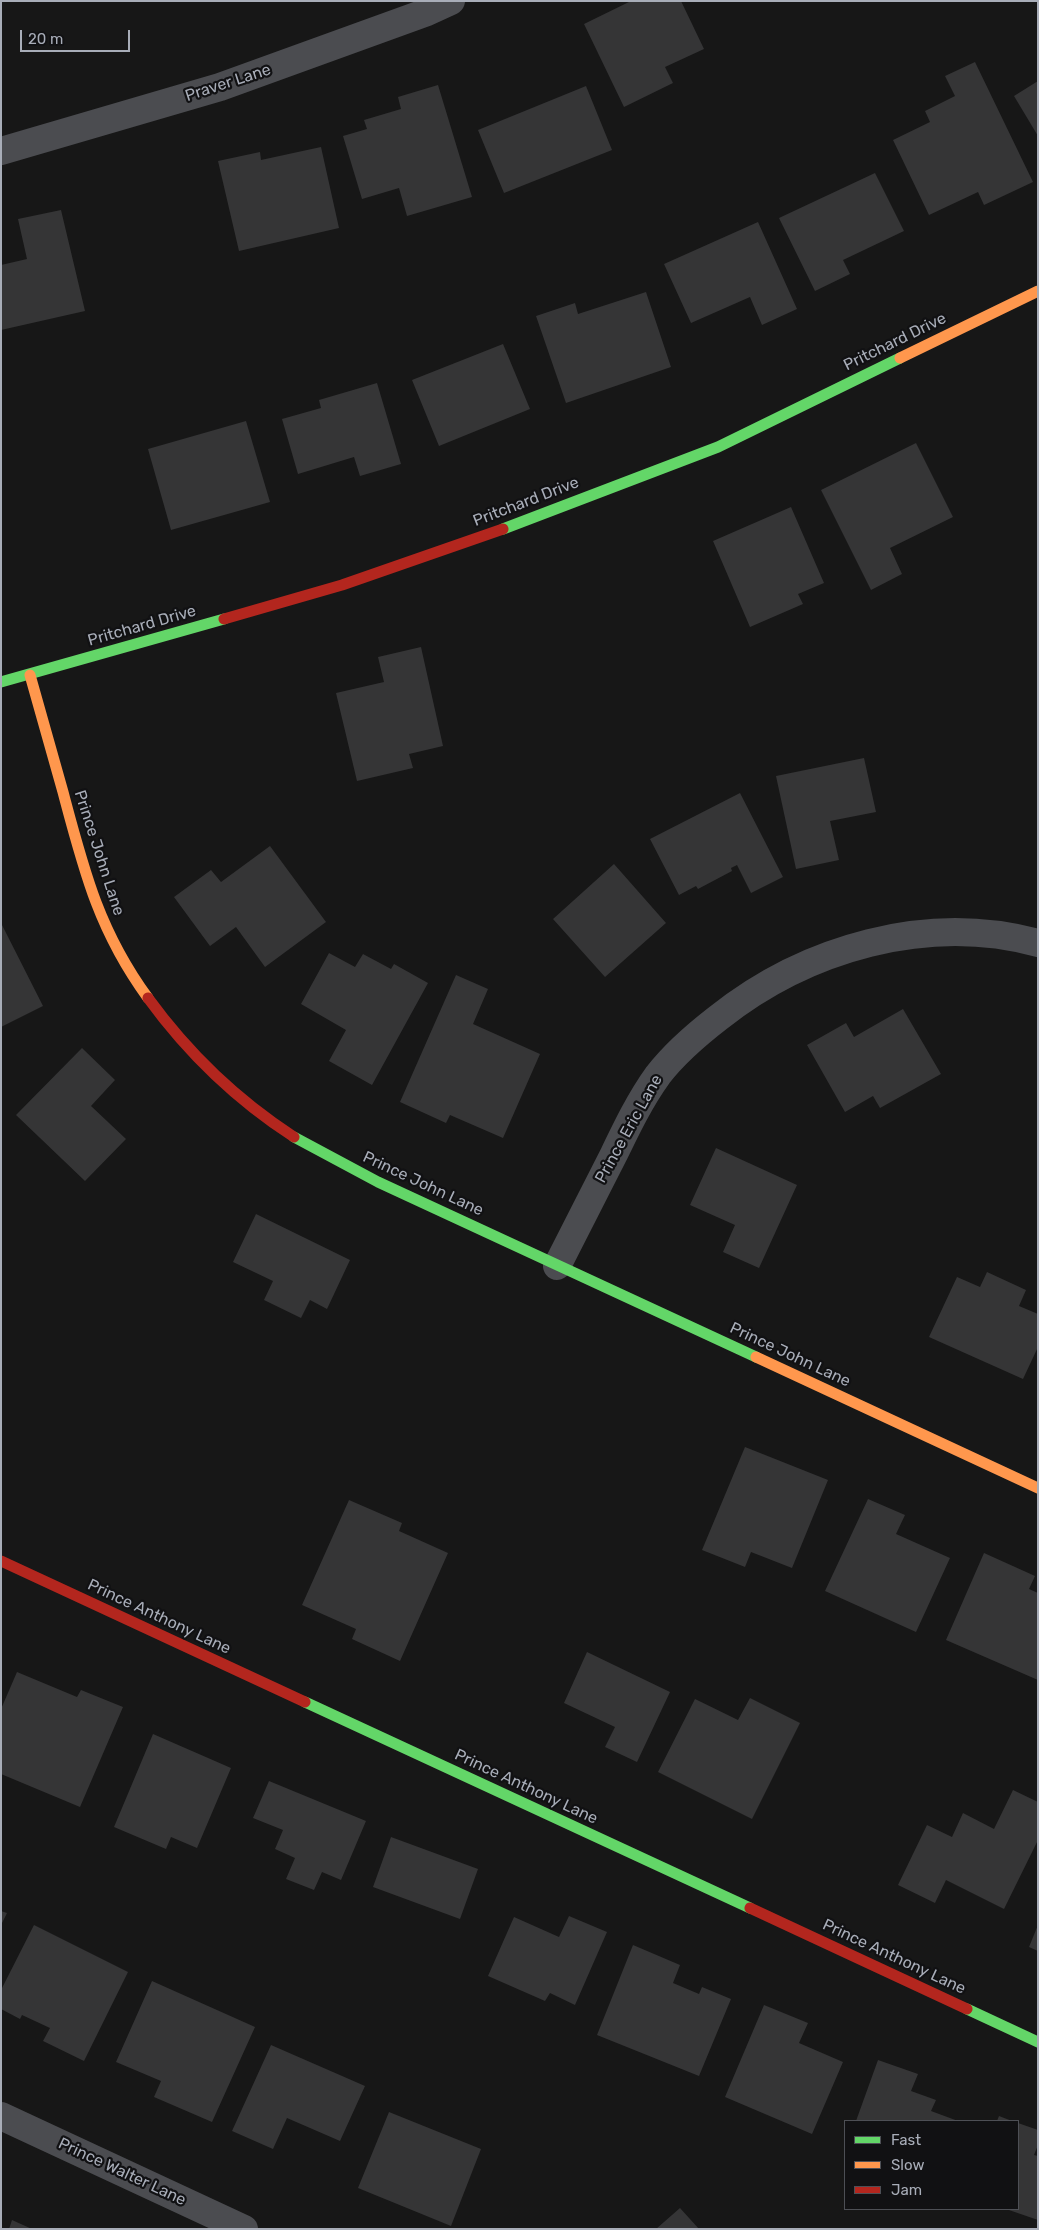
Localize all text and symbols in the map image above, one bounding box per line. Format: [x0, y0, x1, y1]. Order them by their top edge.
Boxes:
scale bar [22, 20, 132, 52]
text: 20 m [28, 30, 63, 48]
street label: Praver Lane [183, 60, 273, 106]
street label: Pritchard Drive [841, 309, 949, 375]
street label: Pritchard Drive [470, 473, 582, 531]
street label: Pritchard Drive [86, 601, 198, 651]
street label: Prince John Lane [70, 788, 128, 918]
street label: Prince Eric Lane [591, 1072, 667, 1186]
street label: Prince John Lane [360, 1148, 486, 1220]
street label: Prince John Lane [727, 1319, 853, 1391]
street label: Prince Anthony Lane [84, 1575, 234, 1659]
street label: Prince Anthony Lane [451, 1745, 601, 1829]
street label: Prince Anthony Lane [819, 1915, 969, 1999]
legend [844, 2120, 1019, 2210]
text: Fast [891, 2131, 921, 2149]
street label: Prince Walter Lane [55, 2134, 189, 2210]
text: Slow [891, 2156, 924, 2174]
text: Jam [891, 2181, 922, 2199]

